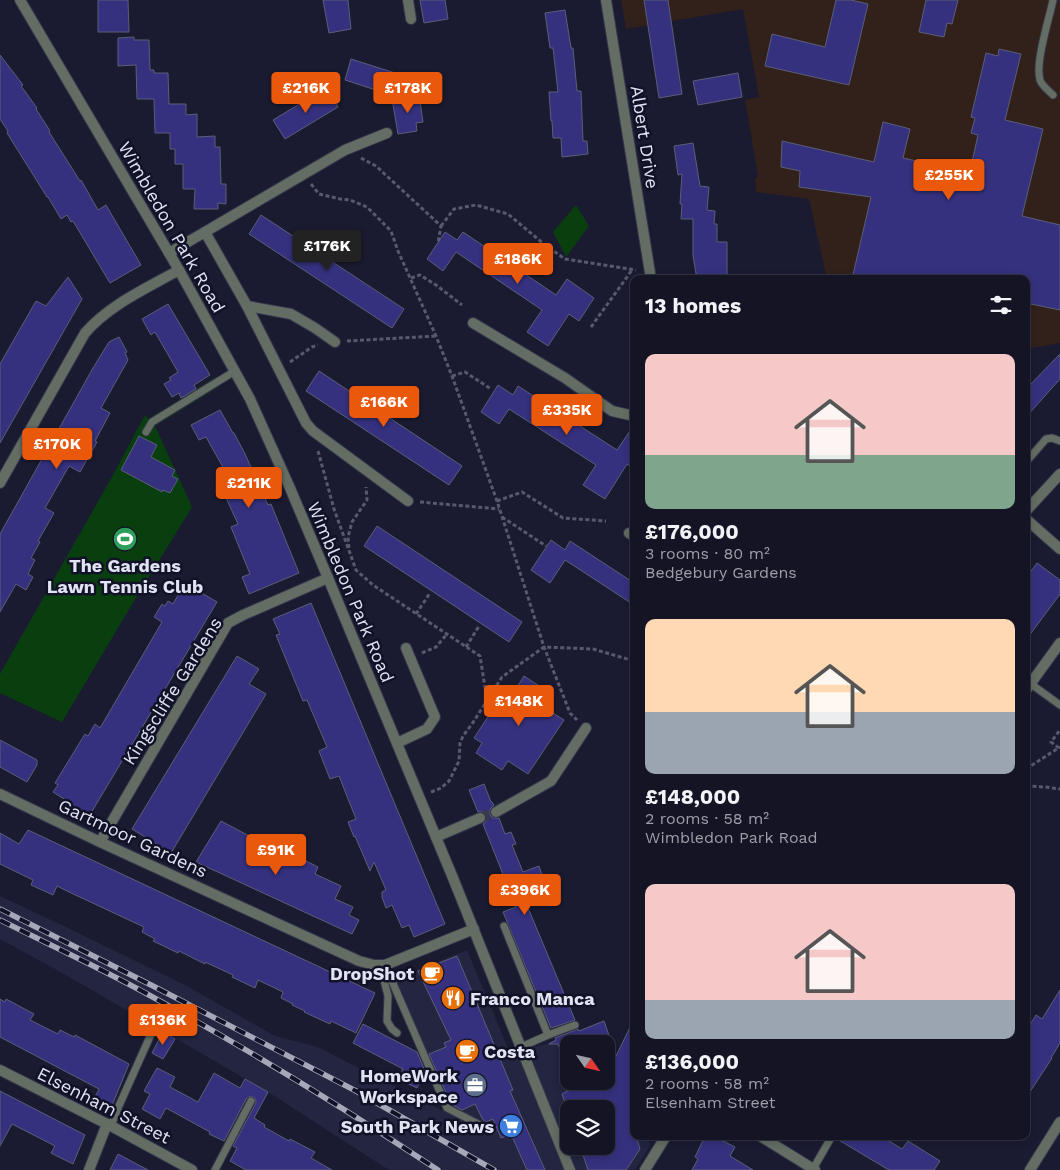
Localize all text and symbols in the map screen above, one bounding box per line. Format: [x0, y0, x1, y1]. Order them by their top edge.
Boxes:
pin: £216K [271, 72, 341, 114]
pin: £178K [373, 72, 443, 114]
text: £216K [282, 78, 330, 97]
text: £178K [384, 78, 432, 97]
street label: Albert Drive [626, 84, 664, 190]
street label: Wimbledon Park Road [114, 138, 230, 316]
pin: £255K [914, 158, 984, 201]
text: £255K [924, 165, 974, 184]
pin: £176K [292, 230, 362, 272]
text: £176K [303, 236, 351, 255]
pin: £186K [483, 242, 553, 285]
text: £186K [494, 249, 542, 268]
icon: filters [987, 291, 1015, 319]
text: 13 homes [645, 293, 741, 318]
pin: £166K [349, 386, 419, 428]
icon: home [785, 386, 875, 476]
text: £166K [360, 392, 408, 411]
pin: £335K [532, 394, 602, 436]
text: £335K [542, 400, 592, 419]
pin: £170K [22, 428, 92, 470]
text: £170K [33, 434, 81, 453]
pin: £211K [214, 466, 284, 509]
text: £211K [227, 473, 271, 492]
street label: Wimbledon Park Road [303, 499, 399, 685]
text: £176,000 [645, 519, 739, 544]
sports icon: The Gardens Lawn Tennis Club [112, 526, 138, 552]
text: 3 rooms · 80 m² [645, 544, 770, 563]
place label: The Gardens Lawn Tennis Club [47, 555, 203, 597]
text: Bedgebury Gardens [645, 563, 797, 582]
street label: Kingscliffe Gardens [118, 613, 226, 769]
icon: home [785, 651, 875, 741]
pin: £148K [484, 684, 554, 727]
text: £148K [495, 691, 543, 710]
text: £148,000 [645, 784, 740, 809]
street label: Gartmoor Gardens [55, 794, 211, 882]
text: 2 rooms · 58 m² [645, 809, 769, 828]
text: Wimbledon Park Road [645, 828, 818, 847]
pin: £91K [246, 834, 306, 876]
text: £91K [257, 840, 295, 859]
pin: £396K [490, 874, 560, 916]
text: £396K [500, 880, 550, 899]
icon: home [785, 916, 875, 1006]
cafe icon: DropShot [419, 960, 445, 986]
place label: DropShot [330, 963, 414, 984]
restaurant icon: Franco Manca [440, 985, 466, 1011]
place label: Franco Manca [470, 988, 595, 1009]
pin: £136K [128, 1004, 198, 1046]
text: £136K [139, 1010, 187, 1029]
north arrow [560, 1035, 615, 1090]
map controls [560, 1035, 615, 1155]
cafe icon: Costa [454, 1038, 480, 1064]
place label: Costa [484, 1041, 536, 1062]
text: £136,000 [645, 1049, 739, 1074]
street label: Elsenham Street [34, 1062, 175, 1148]
place label: HomeWork Workspace [360, 1065, 459, 1107]
office icon: HomeWork Workspace [462, 1072, 488, 1098]
text: 2 rooms · 58 m² [645, 1074, 769, 1093]
text: Elsenham Street [645, 1093, 776, 1112]
button: layers [560, 1100, 615, 1155]
supermarket icon: South Park News [498, 1113, 524, 1139]
place label: South Park News [341, 1116, 494, 1137]

